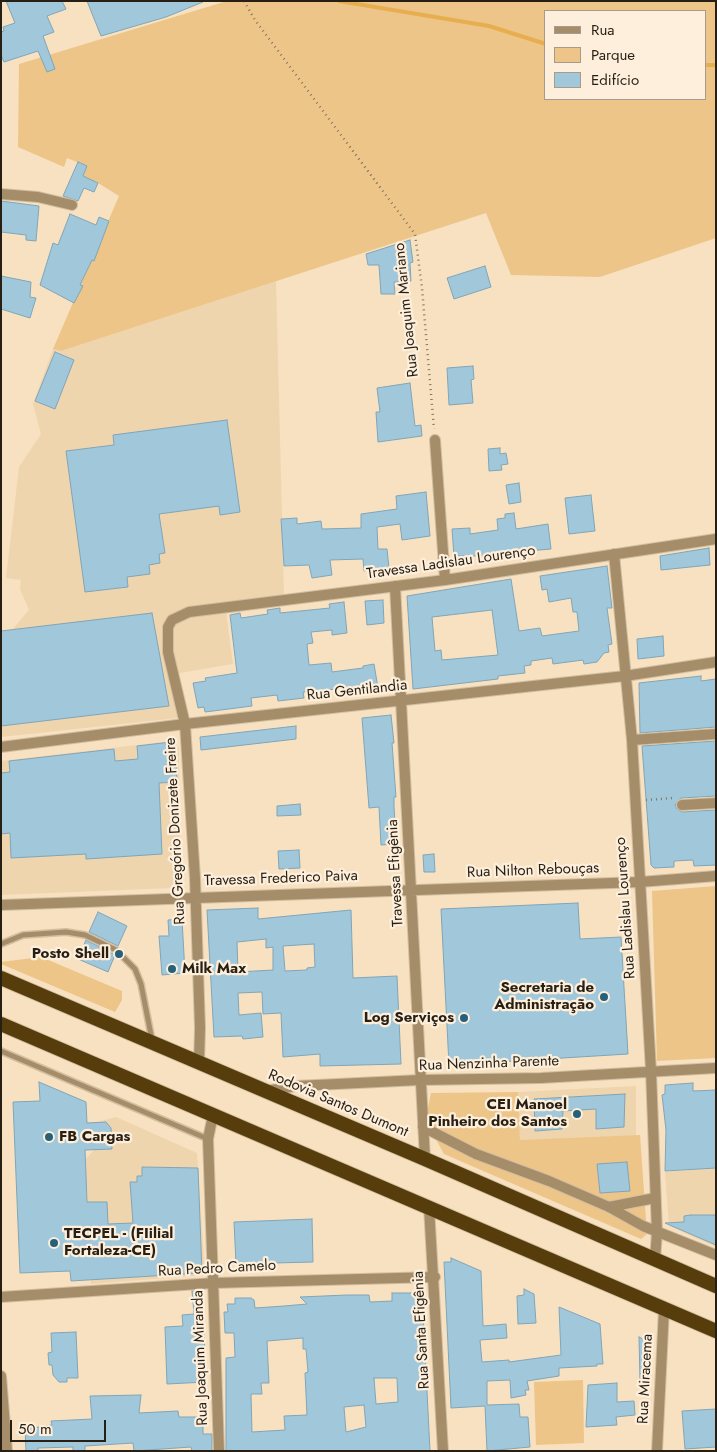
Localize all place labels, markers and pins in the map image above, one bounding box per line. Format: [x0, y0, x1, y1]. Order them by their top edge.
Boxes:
place label: Posto Shell [32, 945, 109, 963]
marker: Posto Shell [113, 948, 125, 960]
place label: Milk Max [182, 960, 246, 978]
marker: Milk Max [166, 963, 178, 975]
place label: Secretaria de Administração [494, 979, 594, 1014]
marker: Secretaria de Administração [598, 991, 610, 1003]
place label: Log Serviços [364, 1009, 454, 1027]
marker: Log Serviços [458, 1012, 470, 1024]
place label: CEI Manoel Pinheiro dos Santos [428, 1096, 567, 1131]
marker: CEI Manoel Pinheiro dos Santos [571, 1108, 583, 1120]
place label: FB Cargas [59, 1128, 130, 1146]
marker: FB Cargas [43, 1131, 55, 1143]
place label: TECPEL - (FIilial Fortaleza-CE) [64, 1225, 173, 1260]
marker: TECPEL - (FIilial Fortaleza-CE) [48, 1237, 60, 1249]

